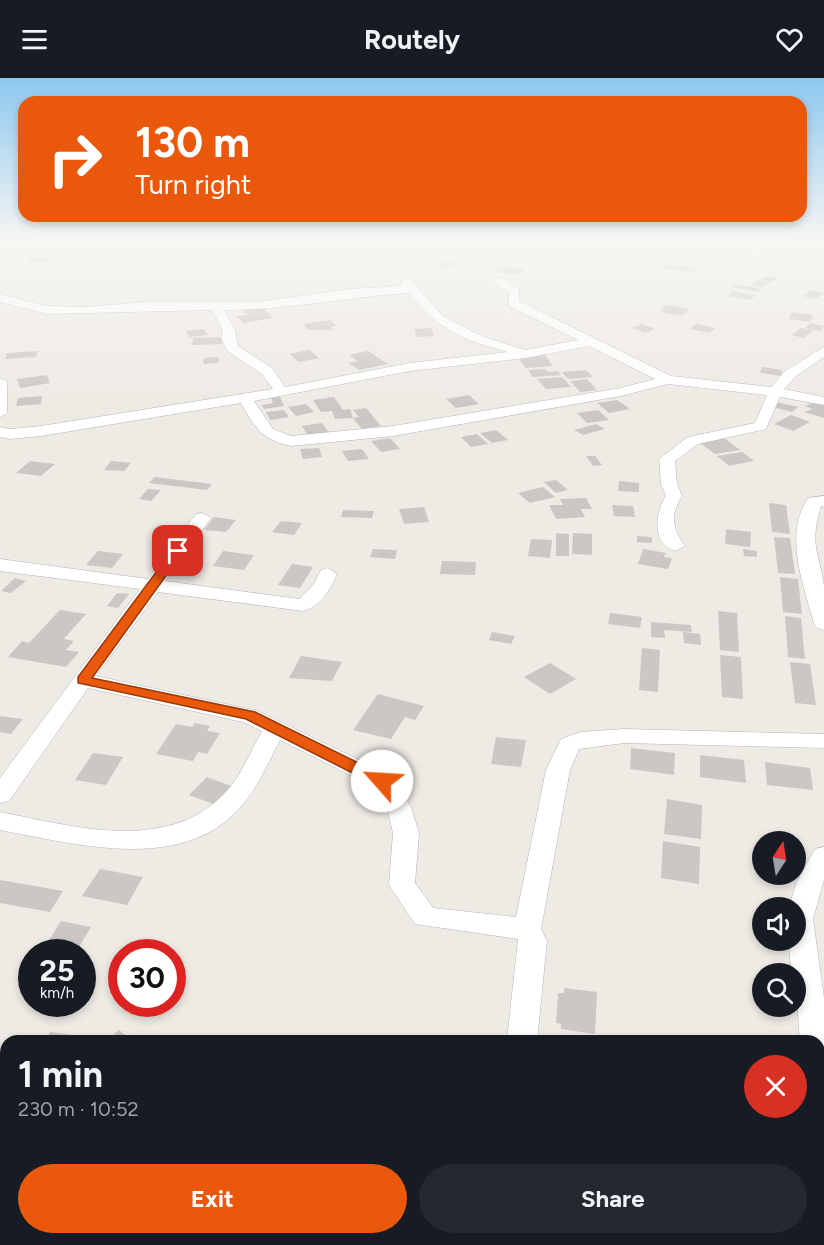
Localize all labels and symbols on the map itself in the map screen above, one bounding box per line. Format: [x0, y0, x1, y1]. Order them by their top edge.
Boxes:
pin [152, 525, 203, 576]
position arrow [350, 749, 414, 813]
north arrow [752, 831, 806, 885]
speed limit sign: 30 [108, 939, 186, 1017]

